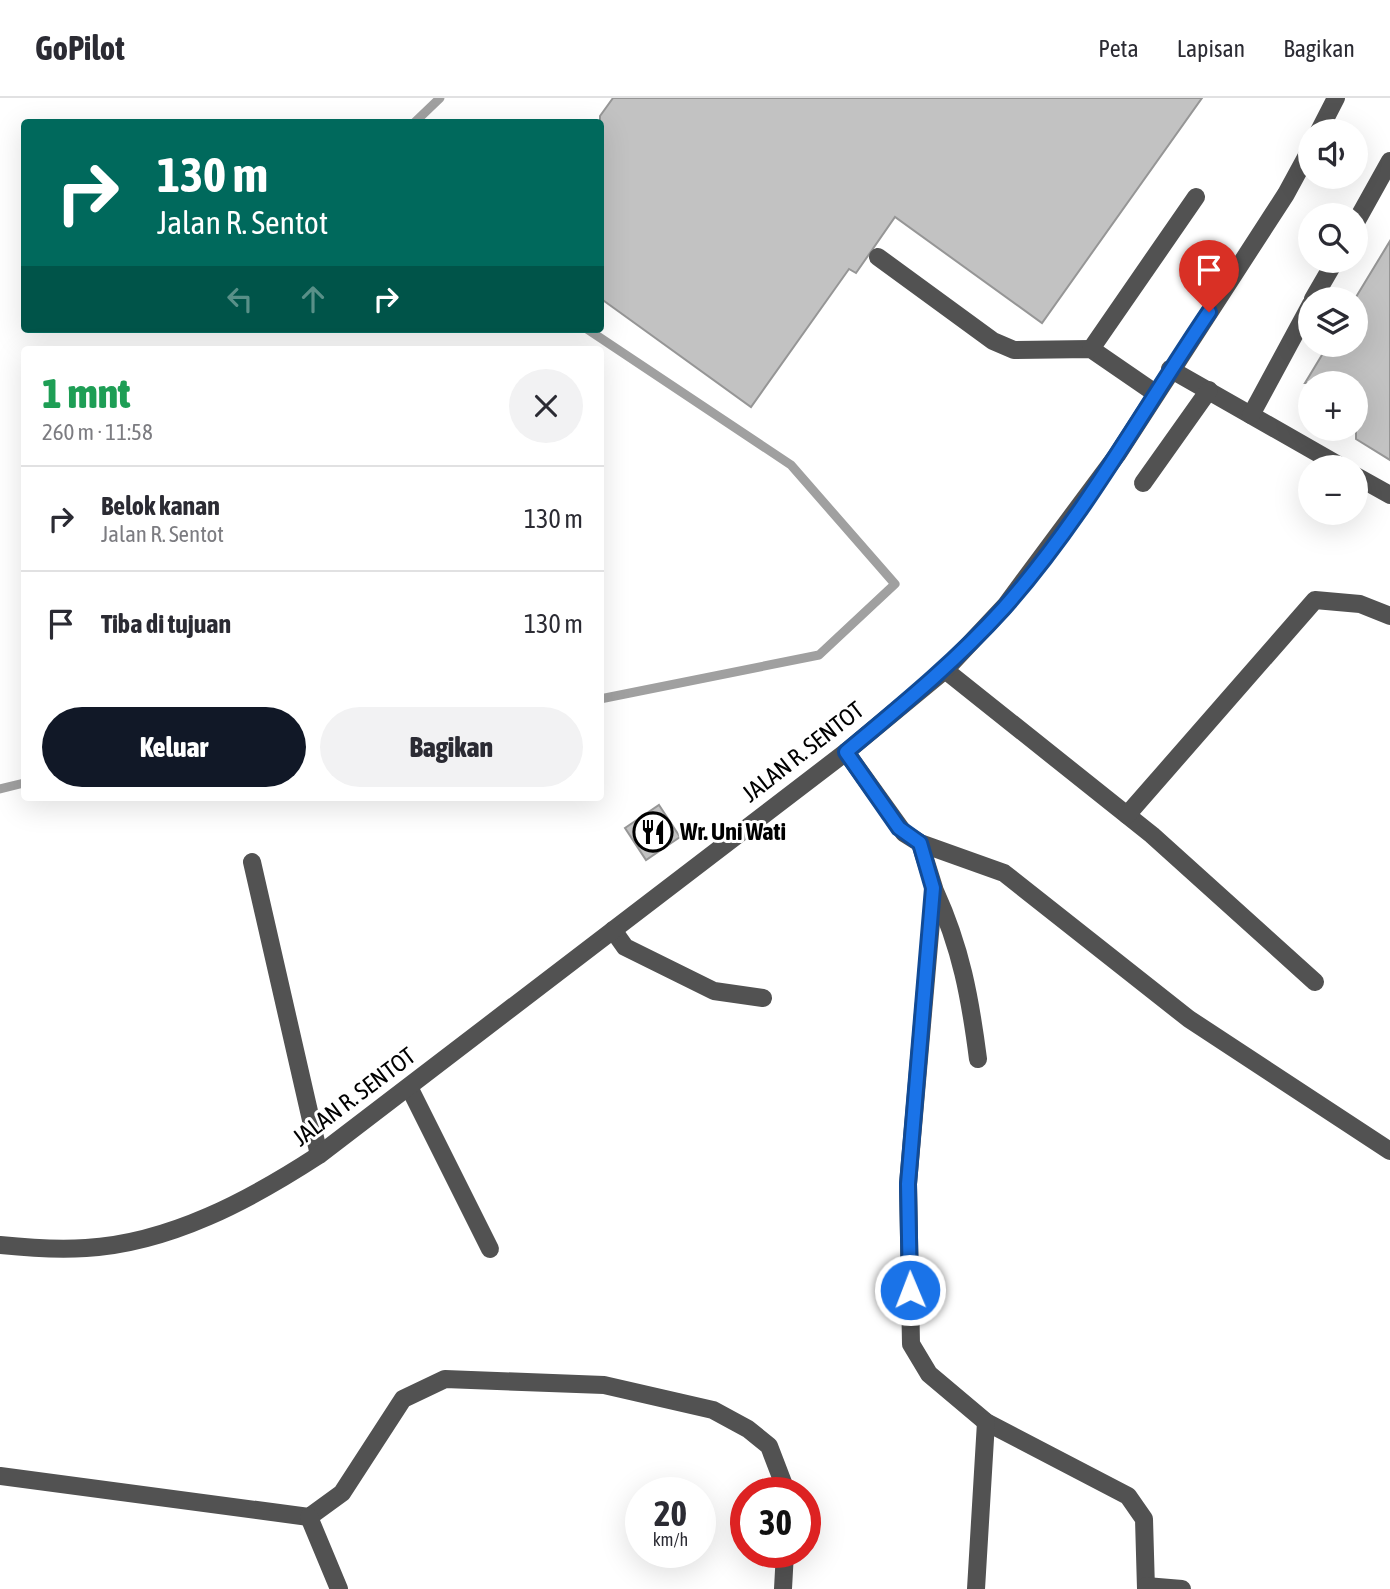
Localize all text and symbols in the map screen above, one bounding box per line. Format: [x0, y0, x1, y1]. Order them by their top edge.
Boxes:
text: GoPilot [35, 29, 125, 67]
text: Peta [1098, 35, 1139, 62]
text: Lapisan [1177, 35, 1245, 62]
text: Bagikan [1283, 35, 1355, 62]
map controls [1298, 119, 1368, 525]
button: sound [1298, 119, 1368, 189]
text: 130 m [157, 146, 268, 202]
icon: right [42, 147, 133, 238]
button: search [1298, 203, 1368, 273]
text: Jalan R. Sentot [157, 204, 328, 241]
pin [1179, 240, 1239, 312]
icon: arrive [1190, 251, 1228, 289]
icon: left [221, 280, 259, 318]
icon: ahead [294, 280, 332, 318]
icon: right [367, 280, 405, 318]
button: layers [1298, 287, 1368, 357]
text: 1 mnt [42, 369, 130, 417]
button: close [509, 369, 583, 443]
button: + [1298, 371, 1368, 441]
text: 260 m · 11:58 [42, 419, 153, 445]
button: − [1298, 455, 1368, 525]
text: Belok kanan [101, 491, 220, 521]
icon: right [42, 500, 80, 538]
text: 130 m [524, 504, 583, 534]
text: Jalan R. Sentot [101, 521, 224, 547]
icon: arrive [42, 605, 80, 643]
text: Tiba di tujuan [101, 609, 231, 639]
text: 130 m [524, 609, 583, 639]
street label: JALAN R. SENTOT [737, 696, 869, 807]
button: Keluar [42, 707, 306, 787]
button: Bagikan [320, 707, 583, 787]
restaurant icon: Wr. Uni Wati [632, 811, 674, 853]
place label: Wr. Uni Wati [679, 818, 786, 845]
street label: JALAN R. SENTOT [287, 1042, 421, 1151]
position arrow [873, 1253, 947, 1327]
speed limit sign: 30 [730, 1477, 821, 1568]
text: 20 [654, 1493, 687, 1533]
text: km/h [653, 1529, 688, 1550]

